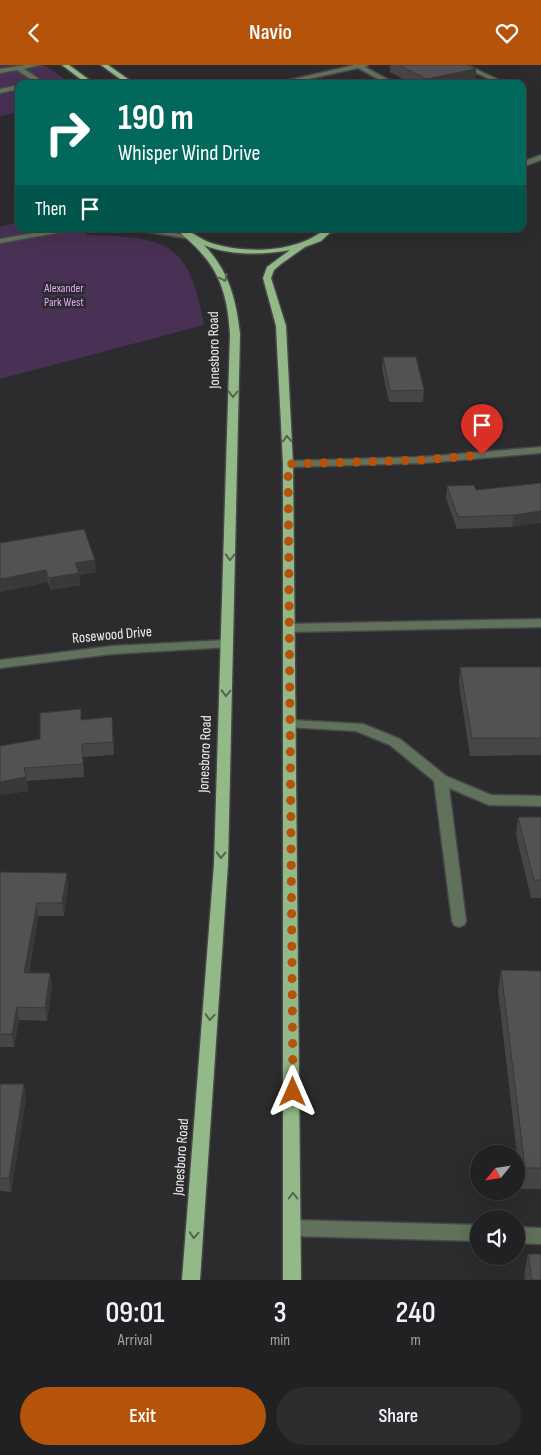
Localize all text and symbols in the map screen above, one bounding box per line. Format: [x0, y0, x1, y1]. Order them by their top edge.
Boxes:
icon: back [20, 19, 48, 47]
text: Navio [249, 19, 292, 46]
icon: heart [493, 19, 521, 47]
text: 190 m [118, 97, 194, 140]
icon: right [35, 100, 100, 165]
text: Whisper Wind Drive [118, 140, 260, 167]
icon: arrive [76, 195, 104, 223]
text: Then [35, 198, 66, 221]
one-way arrow [218, 273, 228, 282]
park label: Alexander Park West [43, 281, 84, 310]
street label: Jonesboro Road [204, 311, 224, 390]
one-way arrow [228, 390, 239, 398]
pin [461, 404, 503, 455]
icon: arrive [468, 411, 496, 439]
one-way arrow [281, 435, 292, 443]
one-way arrow [224, 553, 235, 561]
street label: Rosewood Drive [71, 622, 153, 648]
one-way arrow [221, 689, 231, 697]
street label: Jonesboro Road [194, 715, 216, 794]
one-way arrow [216, 852, 226, 859]
one-way arrow [204, 1013, 215, 1021]
position arrow [266, 1065, 318, 1117]
street label: Jonesboro Road [169, 1118, 193, 1197]
north arrow [470, 1145, 525, 1200]
map controls [470, 1145, 525, 1265]
one-way arrow [288, 1192, 298, 1200]
button: sound [470, 1210, 525, 1265]
one-way arrow [189, 1231, 200, 1239]
text: 09:01 [105, 1295, 165, 1331]
text: 3 [274, 1295, 287, 1331]
text: 240 [396, 1295, 436, 1331]
text: Arrival [118, 1331, 152, 1350]
text: min [270, 1331, 290, 1350]
text: m [410, 1331, 421, 1350]
button: Exit [20, 1387, 266, 1445]
button: Share [276, 1387, 521, 1445]

